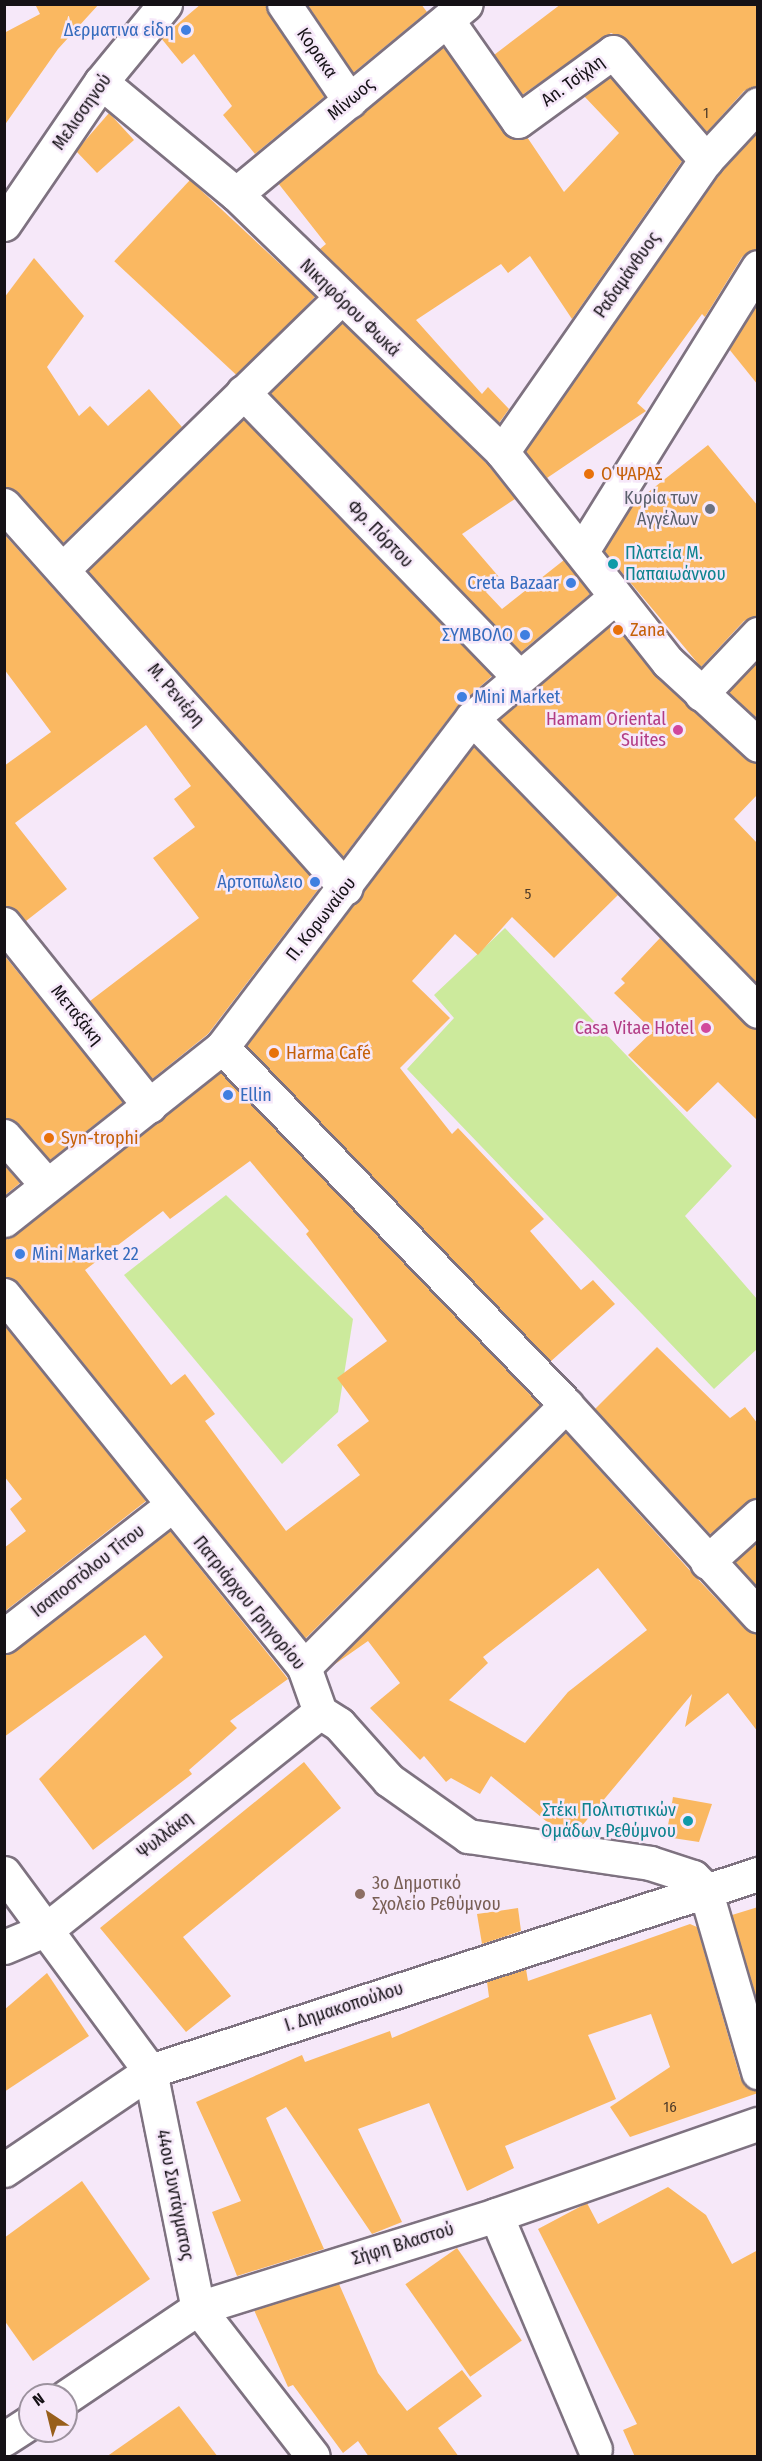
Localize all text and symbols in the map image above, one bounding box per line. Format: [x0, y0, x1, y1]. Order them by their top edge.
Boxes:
place label: Δερματινα είδη [64, 19, 174, 41]
marker: Δερματινα είδη [179, 23, 193, 37]
street label: Κoρακα [292, 24, 342, 82]
street label: Αn. Τσίχλη [537, 51, 609, 111]
street label: Μελισσηνού [48, 70, 116, 154]
street label: Μίνωος [323, 73, 379, 125]
house number: 1 [703, 105, 709, 123]
street label: Ραδαμάνθυος [589, 228, 665, 322]
street label: Νικηφόρου Φωκά [295, 255, 405, 361]
place label: O ΨΑΡΑΣ [601, 463, 663, 485]
marker: O ΨΑΡΑΣ [582, 467, 596, 481]
place label: Κυρία των Αγγέλων [624, 488, 698, 530]
street label: Φρ. Πόρτου [343, 496, 417, 572]
marker: Κυρία των Αγγέλων [703, 502, 717, 516]
place label: Πλατεία Μ. Παπαιωάννου [625, 543, 726, 586]
marker: Πλατεία Μ. Παπαιωάννου [606, 557, 620, 571]
place label: Creta Bazaar [467, 572, 559, 594]
marker: Creta Bazaar [564, 576, 578, 590]
place label: Zana [630, 619, 665, 641]
marker: Zana [611, 623, 625, 637]
place label: ΣΥΜΒΟΛΟ [442, 624, 513, 646]
marker: ΣΥΜΒΟΛΟ [518, 628, 532, 642]
street label: Μ. Ρενιέρη [143, 659, 209, 731]
place label: Mini Market [474, 686, 560, 708]
marker: Mini Market [455, 690, 469, 704]
place label: Hamam Oriental Suites [546, 709, 666, 752]
marker: Hamam Oriental Suites [671, 723, 685, 737]
place label: Αρτοπωλειο [217, 871, 303, 893]
street label: Π. Κορωναίου [282, 873, 360, 965]
marker: Αρτοπωλειο [308, 875, 322, 889]
house number: 5 [525, 886, 531, 904]
street label: Μεταξάκη [46, 981, 108, 1049]
place label: Casa Vitae Hotel [575, 1017, 694, 1039]
marker: Casa Vitae Hotel [699, 1021, 713, 1035]
place label: Harma Café [286, 1042, 371, 1064]
marker: Harma Café [267, 1046, 281, 1060]
place label: Ellin [240, 1084, 272, 1106]
marker: Ellin [221, 1088, 235, 1102]
place label: Syn-trophi [61, 1127, 139, 1149]
marker: Syn-trophi [42, 1131, 56, 1145]
place label: Mini Market 22 [32, 1243, 139, 1265]
marker: Mini Market 22 [13, 1247, 27, 1261]
street label: Ισαποστόλου Τίτου [27, 1520, 149, 1622]
street label: Πατριάρχου Γρηγορίου [188, 1532, 310, 1674]
place label: Στέκι Πολιτιστικών Ομάδων Ρεθύμνου [541, 1800, 676, 1842]
street label: Ψυλλάκη [133, 1807, 197, 1863]
marker: Στέκι Πολιτιστικών Ομάδων Ρεθύμνου [681, 1814, 695, 1828]
place label: 3ο Δημοτικό Σχολείο Ρεθύμνου [372, 1873, 501, 1916]
marker: 3ο Δημοτικό Σχολείο Ρεθύμνου [353, 1887, 367, 1901]
street label: Ι. Δημακοπούλου [282, 1978, 406, 2036]
house number: 16 [663, 2099, 677, 2117]
street label: 44ου Συντάγματος [152, 2128, 198, 2262]
street label: Σήφη Βλαστού [349, 2218, 457, 2270]
north arrow [18, 2383, 78, 2443]
text: N [29, 2389, 48, 2410]

